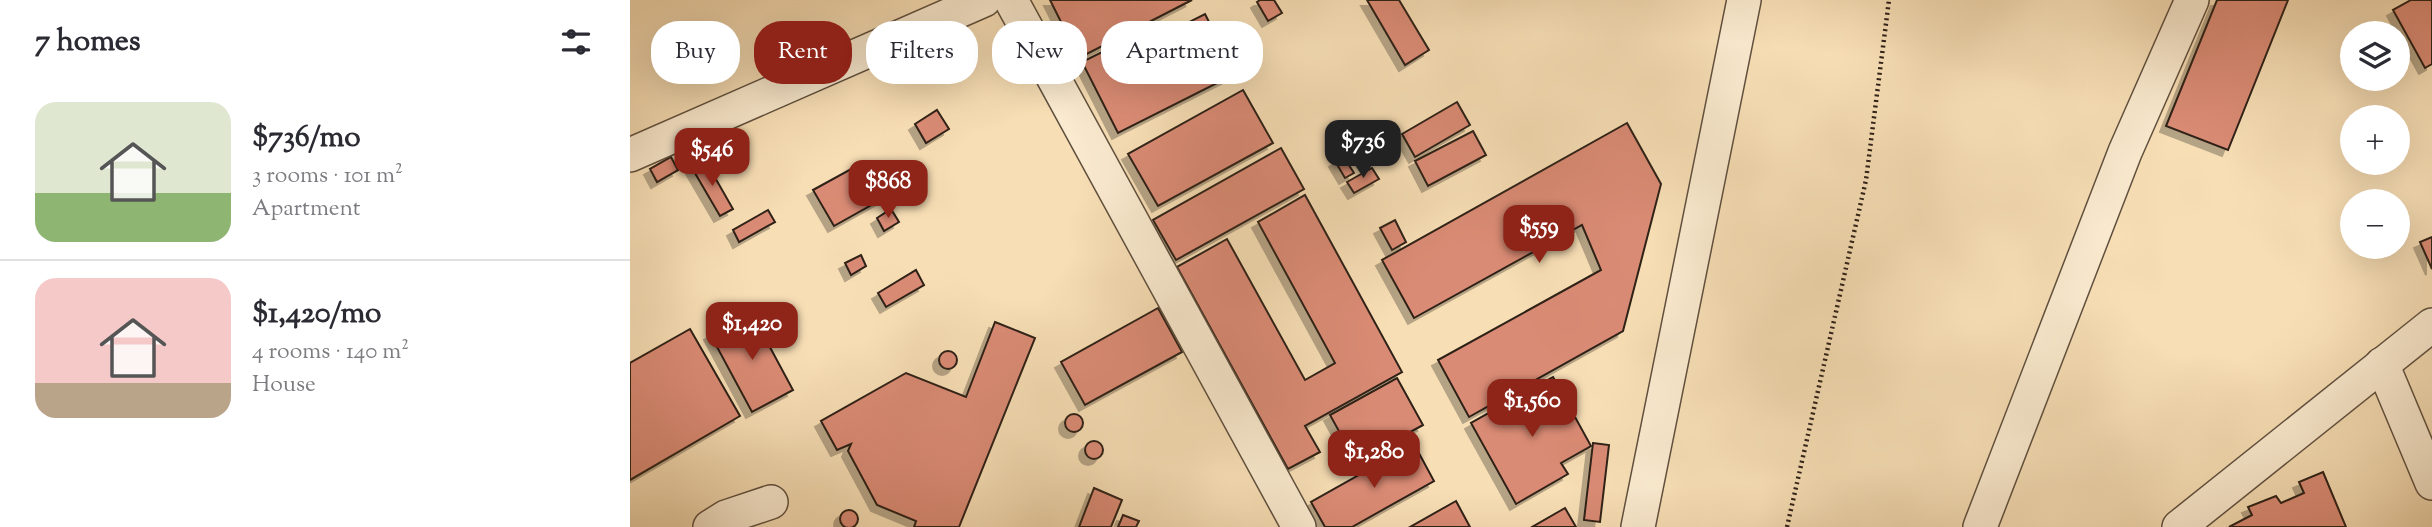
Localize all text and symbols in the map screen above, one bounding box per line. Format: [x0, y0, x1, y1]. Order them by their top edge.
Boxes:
text: 7 homes [35, 21, 140, 64]
chip: Buy [651, 21, 740, 84]
chip: Rent [754, 21, 852, 84]
chip: Filters [866, 21, 978, 84]
chip: New [992, 21, 1087, 84]
chip: Apartment [1101, 21, 1263, 84]
map controls [2340, 21, 2410, 259]
button: layers [2340, 21, 2410, 91]
icon: filters [557, 23, 595, 61]
button: + [2340, 105, 2410, 175]
text: $736/mo [252, 117, 361, 160]
pin: $736 [1322, 120, 1404, 180]
text: $736 [1341, 126, 1385, 159]
pin: $546 [671, 128, 753, 188]
icon: home [91, 130, 175, 214]
text: $546 [691, 134, 733, 167]
text: 3 rooms · 101 m² [252, 160, 403, 193]
pin: $868 [847, 160, 929, 220]
text: $868 [865, 166, 911, 199]
button: − [2340, 189, 2410, 259]
text: Apartment [252, 193, 361, 226]
pin: $559 [1498, 205, 1580, 265]
text: $559 [1519, 211, 1559, 244]
text: $1,420/mo [252, 293, 381, 336]
pin: $1,420 [695, 302, 809, 362]
icon: home [91, 306, 175, 390]
text: $1,420 [722, 308, 782, 341]
text: 4 rooms · 140 m² [252, 336, 409, 369]
text: House [252, 369, 316, 402]
pin: $1,560 [1475, 380, 1589, 439]
text: $1,560 [1503, 385, 1561, 418]
pin: $1,280 [1317, 430, 1431, 490]
text: $1,280 [1344, 436, 1404, 469]

